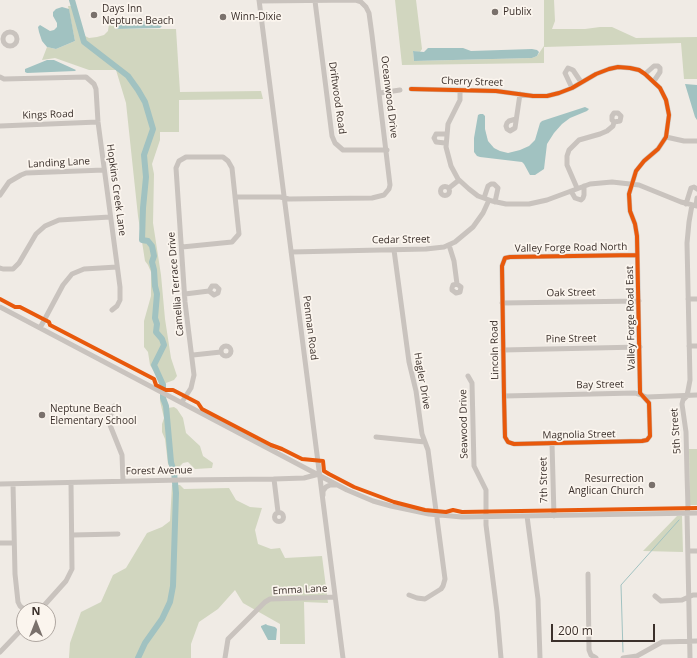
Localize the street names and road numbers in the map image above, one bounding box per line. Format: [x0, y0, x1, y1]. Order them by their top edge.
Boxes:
street label: Oceanwood Drive [378, 55, 400, 139]
street label: Driftwood Road [326, 61, 348, 135]
street label: Cherry Street [441, 75, 503, 89]
street label: Kings Road [22, 108, 74, 122]
street label: Hopkins Creek Lane [104, 143, 128, 237]
street label: Landing Lane [28, 155, 90, 171]
street label: Camellia Terrace Drive [165, 231, 187, 337]
street label: Cedar Street [372, 233, 430, 247]
street label: Valley Forge Road North [515, 241, 627, 255]
street label: Valley Forge Road East [624, 266, 638, 370]
street label: Oak Street [546, 287, 596, 299]
street label: Penman Road [300, 295, 320, 361]
street label: Lincoln Road [488, 320, 502, 380]
street label: Pine Street [545, 333, 597, 345]
street label: Hagler Drive [411, 352, 433, 410]
street label: Bay Street [576, 379, 624, 391]
street label: Seawood Drive [457, 389, 471, 459]
street label: 5th Street [668, 408, 684, 454]
street label: Magnolia Street [542, 428, 616, 442]
street label: 7th Street [538, 457, 550, 503]
street label: Forest Avenue [126, 464, 192, 478]
street label: Emma Lane [272, 583, 328, 597]

